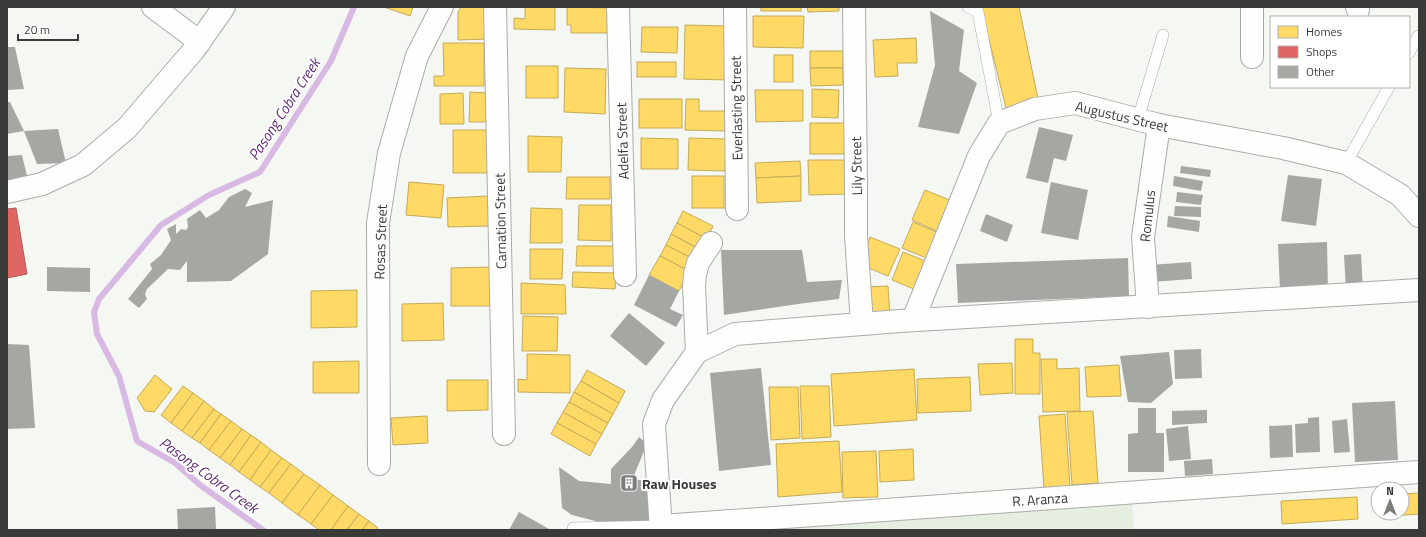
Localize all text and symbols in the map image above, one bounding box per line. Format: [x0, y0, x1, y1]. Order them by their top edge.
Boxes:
scale bar [18, 16, 78, 42]
legend [1270, 16, 1410, 88]
text: 20 m [24, 20, 50, 39]
text: Homes [1306, 22, 1342, 41]
text: Shops [1306, 42, 1338, 61]
water label: Pasong Cobra Creek [242, 51, 327, 165]
street label: Everlasting Street [725, 55, 747, 161]
text: Other [1306, 62, 1335, 81]
street label: Augustus Street [1073, 95, 1171, 137]
street label: Adelfa Street [610, 102, 634, 180]
street label: Lily Street [845, 136, 867, 196]
street label: Carnation Street [489, 173, 511, 269]
street label: Romulus [1134, 189, 1160, 243]
street label: Rosas Street [368, 204, 392, 280]
water label: Pasong Cobra Creek [155, 431, 265, 520]
building icon: Raw Houses [619, 473, 639, 493]
place label: Raw Houses [642, 473, 717, 494]
north arrow [1370, 481, 1410, 521]
text: N [1386, 483, 1394, 499]
street label: R. Aranza [1011, 487, 1069, 511]

